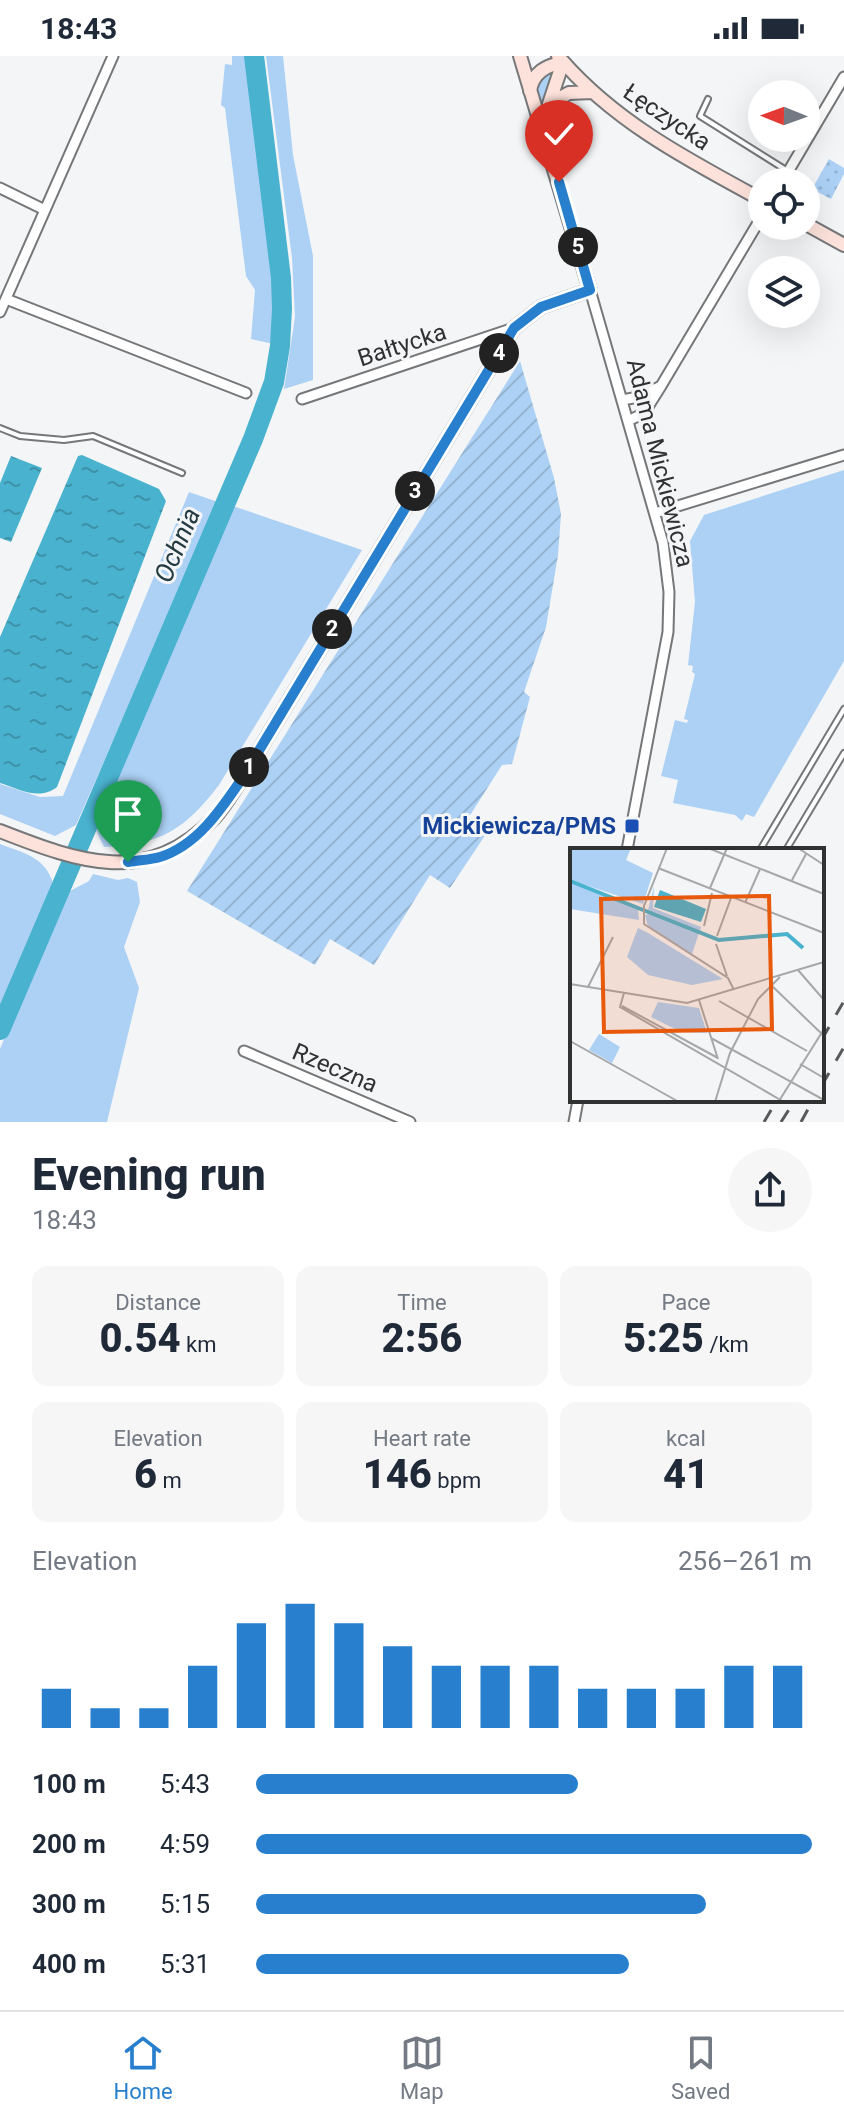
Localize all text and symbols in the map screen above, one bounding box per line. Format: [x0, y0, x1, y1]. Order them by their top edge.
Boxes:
text: 18:43 [40, 11, 117, 46]
street label: Łęczycka [618, 78, 716, 156]
north arrow [748, 80, 820, 152]
map controls [748, 80, 820, 328]
pin [525, 100, 593, 182]
icon: check [537, 112, 581, 156]
button: locate [748, 168, 820, 240]
pin: 5 [558, 227, 598, 267]
text: 5 [572, 234, 584, 259]
button: layers [748, 256, 820, 328]
street label: Bałtycka [354, 318, 450, 372]
pin: 4 [479, 333, 519, 373]
text: 4 [493, 340, 505, 365]
street label: Adama Mickiewicza [621, 356, 699, 570]
pin: 3 [395, 471, 435, 511]
text: 3 [409, 478, 421, 503]
water label: Ochnia [148, 503, 206, 587]
pin: 2 [312, 609, 352, 649]
text: 2 [326, 616, 338, 641]
pin: 1 [229, 747, 269, 787]
text: 1 [243, 754, 255, 779]
pin [94, 780, 162, 862]
icon: arrive [106, 792, 150, 836]
place label: Mickiewicza/PMS [422, 812, 616, 840]
marker: Mickiewicza/PMS [623, 817, 641, 835]
inset map [570, 848, 824, 1102]
street label: Rzeczna [288, 1038, 382, 1098]
button: share [728, 1148, 812, 1232]
text: Evening run [32, 1149, 266, 1201]
text: 18:43 [32, 1205, 97, 1235]
text: Distance [115, 1290, 201, 1315]
text: Time [397, 1290, 447, 1315]
text: Pace [662, 1290, 710, 1315]
text: 0.54 [100, 1315, 181, 1362]
text: 2:56 [382, 1315, 462, 1362]
text: 5:25 [623, 1315, 704, 1362]
text: km [181, 1332, 216, 1357]
text: /km [704, 1332, 749, 1357]
text: Elevation [113, 1426, 203, 1451]
text: Heart rate [373, 1426, 471, 1451]
text: kcal [666, 1426, 706, 1451]
text: 6 [134, 1451, 157, 1498]
text: 146 [363, 1451, 432, 1498]
text: 41 [663, 1451, 709, 1498]
text: m [157, 1468, 182, 1493]
text: bpm [432, 1468, 481, 1493]
text: Elevation [32, 1546, 137, 1576]
text: 256–261 m [678, 1546, 812, 1576]
text: 100 m [32, 1769, 106, 1799]
text: 5:43 [160, 1769, 210, 1799]
text: 200 m [32, 1829, 106, 1859]
text: 4:59 [160, 1829, 210, 1859]
text: 300 m [32, 1889, 106, 1919]
text: 5:15 [160, 1889, 210, 1919]
text: 400 m [32, 1949, 106, 1979]
text: 5:31 [160, 1949, 210, 1979]
tab: Home [114, 2031, 173, 2104]
tab: Map [400, 2031, 444, 2104]
tab: Saved [671, 2031, 730, 2104]

